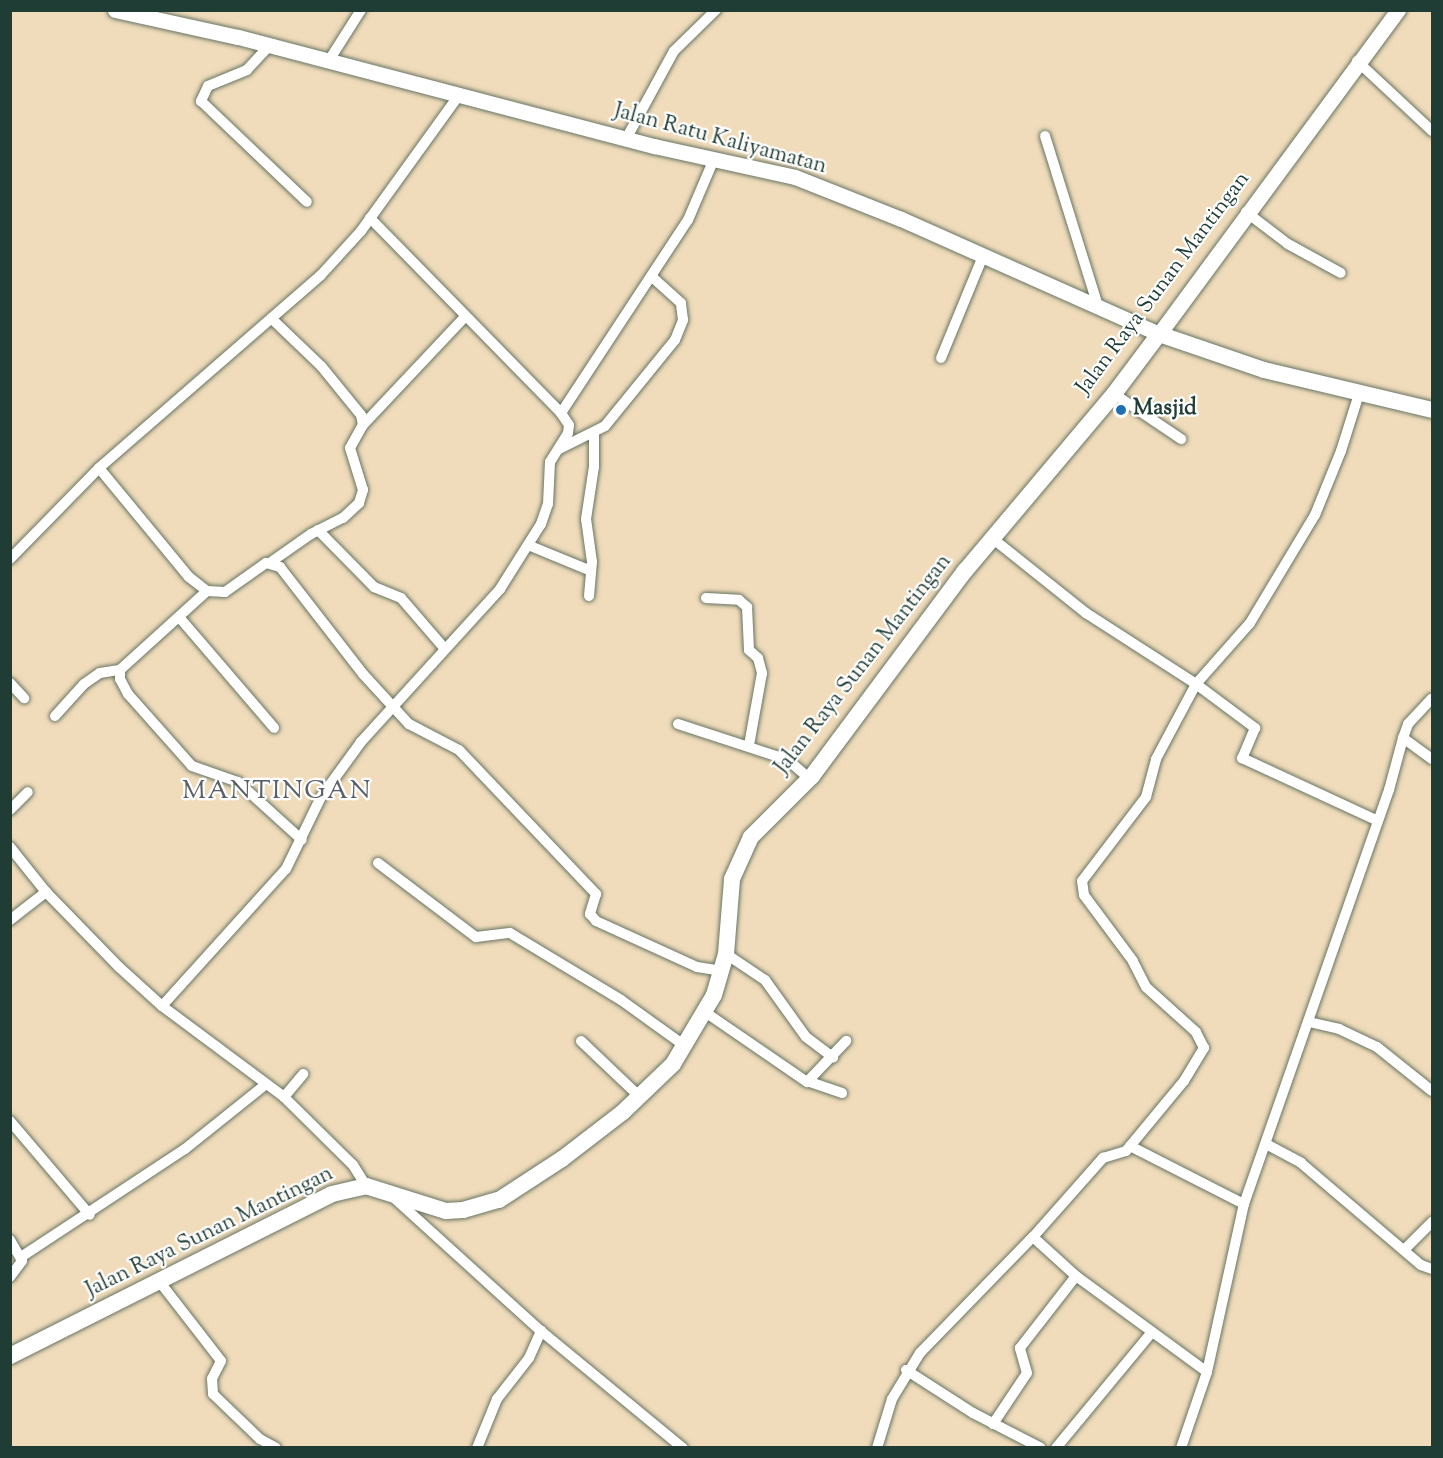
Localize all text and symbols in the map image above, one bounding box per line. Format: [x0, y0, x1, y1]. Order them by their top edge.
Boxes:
street label: Jalan Ratu Kaliyamatan [611, 99, 829, 181]
street label: Jalan Raya Sunan Mantingan [1072, 167, 1256, 401]
place label: Masjid [1133, 397, 1197, 423]
marker: Masjid [1114, 403, 1128, 417]
street label: Jalan Raya Sunan Mantingan [770, 550, 958, 780]
district label: MANTINGAN [182, 776, 372, 808]
street label: Jalan Raya Sunan Mantingan [82, 1161, 338, 1305]

